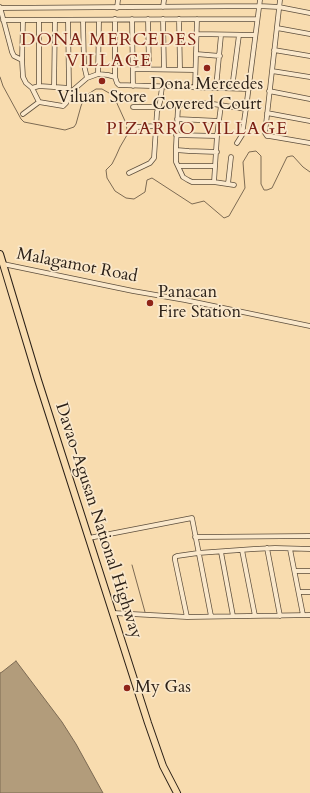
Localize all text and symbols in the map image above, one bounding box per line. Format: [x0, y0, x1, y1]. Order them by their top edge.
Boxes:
district label: DONA MERCEDES VILLAGE [21, 30, 197, 72]
marker: Dona Mercedes Covered Court [202, 63, 212, 73]
place label: Dona Mercedes Covered Court [151, 75, 263, 115]
marker: Viluan Store [97, 76, 107, 86]
place label: Viluan Store [57, 88, 147, 108]
district label: PIZARRO VILLAGE [106, 119, 288, 141]
street label: Malagamot Road [15, 244, 139, 288]
place label: Panacan Fire Station [158, 283, 241, 323]
marker: Panacan Fire Station [145, 298, 155, 308]
street label: Davao-Agusan National Highway [50, 400, 146, 642]
place label: My Gas [135, 678, 191, 698]
marker: My Gas [122, 683, 132, 693]

